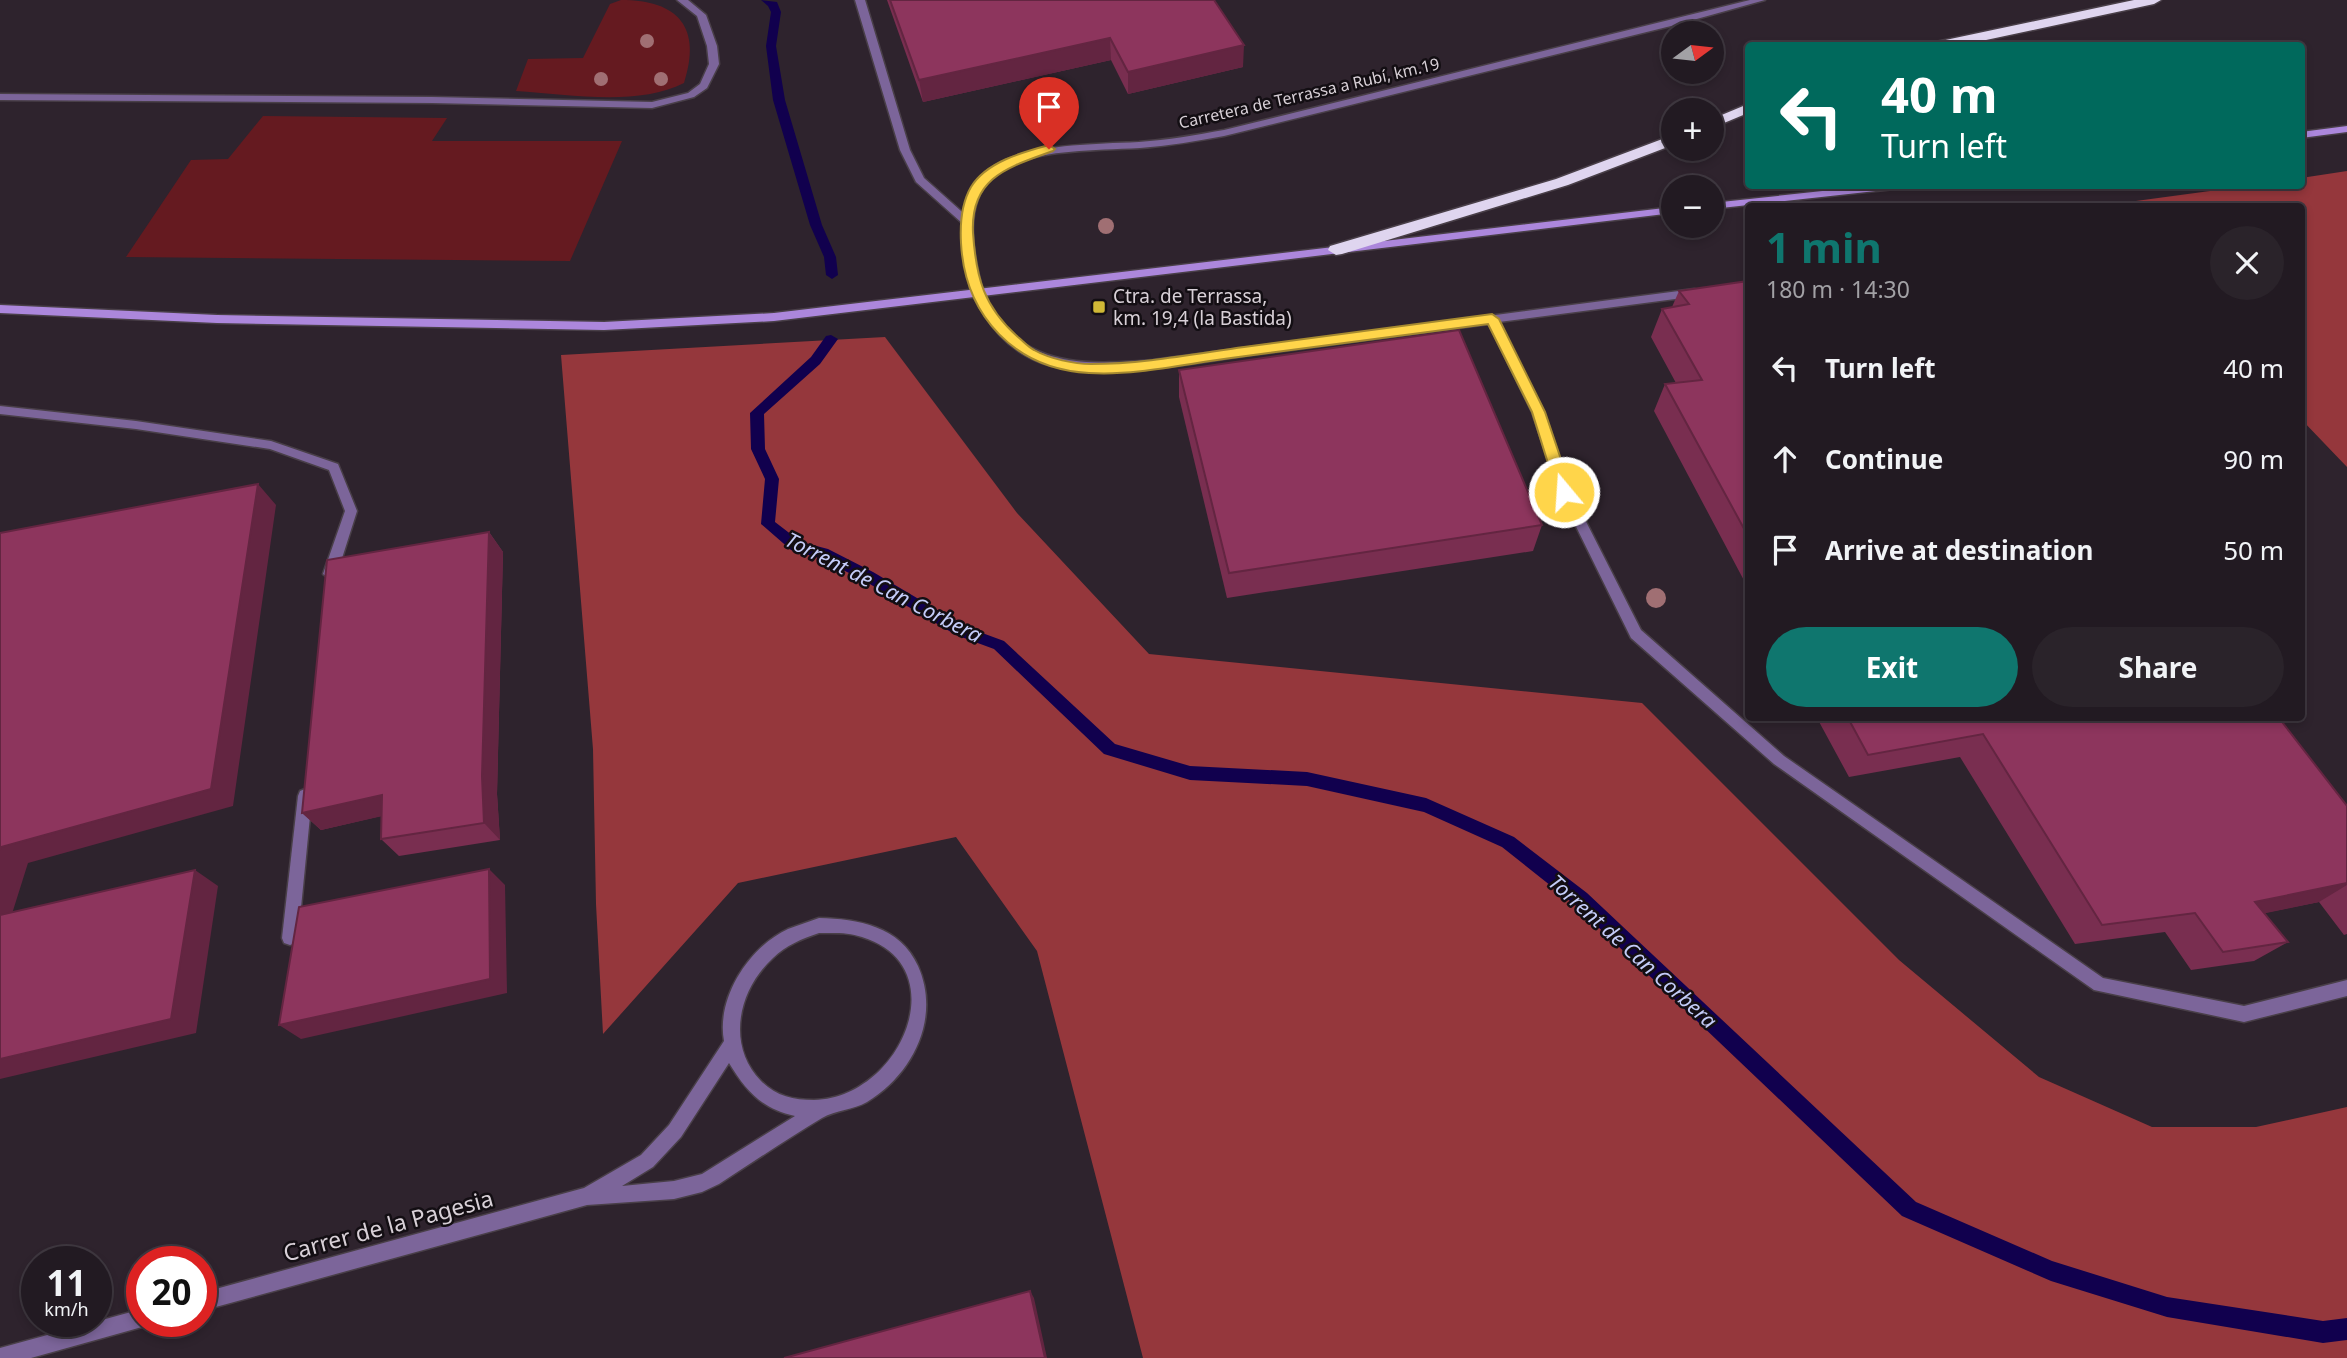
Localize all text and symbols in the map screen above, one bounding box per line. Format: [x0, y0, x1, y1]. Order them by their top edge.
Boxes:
north arrow [1661, 21, 1724, 84]
map controls [1661, 21, 1724, 238]
street label: Carretera de Terrassa a Rubí, km.19 [1177, 52, 1441, 134]
text: 40 m [1881, 61, 1998, 127]
icon: left [1766, 70, 1857, 161]
pin [1019, 77, 1079, 149]
icon: arrive [1030, 88, 1068, 126]
button: + [1661, 98, 1724, 161]
text: Turn left [1881, 124, 2007, 167]
button: − [1661, 175, 1724, 238]
text: 1 min [1766, 218, 1882, 275]
button: close [2210, 226, 2284, 300]
text: 180 m · 14:30 [1766, 273, 1910, 305]
place label: Ctra. de Terrassa, km. 19,4 (la Bastida) [1113, 283, 1292, 331]
marker: Ctra. de Terrassa, km. 19,4 (la Bastida) [1091, 299, 1107, 315]
icon: left [1766, 349, 1804, 387]
text: Turn left [1825, 350, 1936, 386]
text: 40 m [2223, 350, 2284, 386]
icon: ahead [1766, 440, 1804, 478]
text: Continue [1825, 441, 1943, 477]
text: 90 m [2223, 441, 2284, 477]
position arrow [1527, 455, 1601, 529]
water label: Torrent de Can Corbera [781, 525, 987, 649]
icon: arrive [1766, 531, 1804, 569]
text: Arrive at destination [1825, 532, 2094, 568]
text: 50 m [2223, 532, 2284, 568]
button: Exit [1766, 627, 2018, 707]
button: Share [2032, 627, 2284, 707]
water label: Torrent de Can Corbera [1543, 868, 1723, 1034]
street label: Carrer de la Pagesia [279, 1182, 497, 1268]
speed limit sign: 20 [126, 1246, 217, 1337]
text: 11 [46, 1259, 87, 1306]
text: km/h [44, 1297, 89, 1321]

